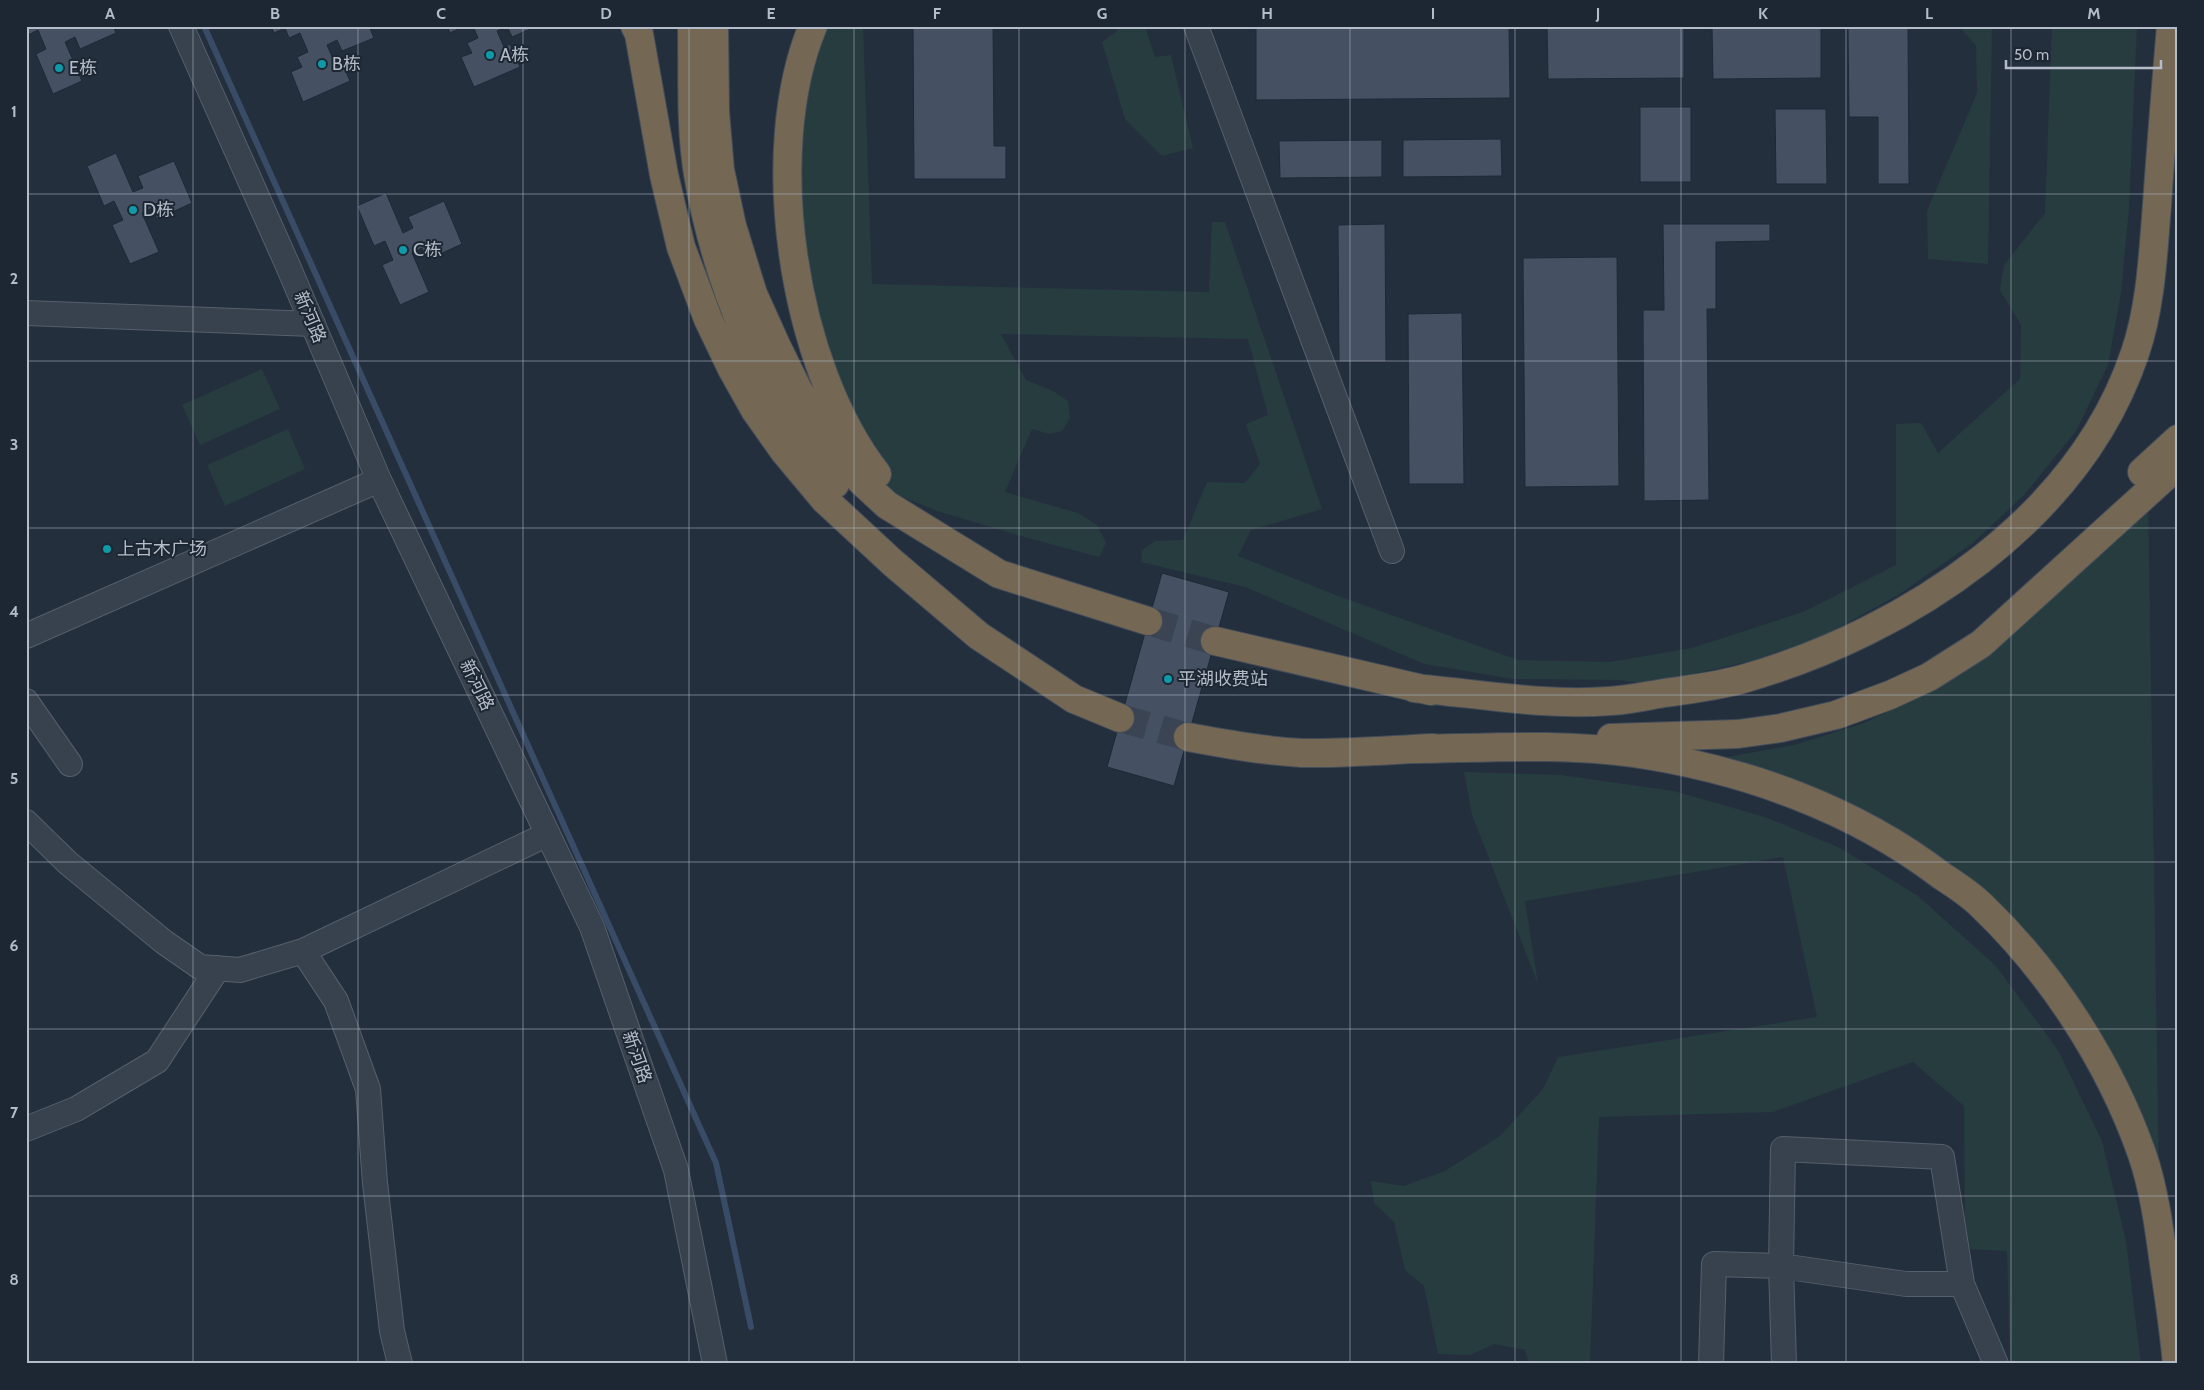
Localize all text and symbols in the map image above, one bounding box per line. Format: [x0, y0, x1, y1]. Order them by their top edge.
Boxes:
text: A [105, 4, 115, 23]
text: B [270, 4, 280, 23]
text: C [436, 4, 446, 23]
text: D [600, 4, 612, 23]
text: E [766, 4, 776, 23]
text: F [933, 4, 942, 23]
text: G [1097, 4, 1107, 23]
text: H [1261, 4, 1273, 23]
text: I [1431, 4, 1435, 23]
text: J [1595, 4, 1600, 23]
text: K [1758, 4, 1768, 23]
text: L [1925, 4, 1933, 23]
text: M [2087, 4, 2101, 23]
scale bar [2006, 38, 2162, 70]
place label: A栋 [500, 44, 529, 66]
text: 50 m [2014, 46, 2049, 64]
marker: A栋 [484, 49, 496, 61]
place label: B栋 [332, 53, 361, 75]
place label: E栋 [69, 57, 97, 79]
marker: B栋 [316, 58, 328, 70]
marker: E栋 [53, 62, 65, 74]
text: 1 [11, 102, 17, 121]
place label: D栋 [143, 199, 174, 221]
marker: D栋 [127, 204, 139, 216]
place label: C栋 [413, 239, 442, 261]
marker: C栋 [397, 244, 409, 256]
text: 2 [10, 269, 18, 288]
street label: 新河路 [289, 288, 331, 346]
text: 3 [10, 435, 18, 454]
place label: 上古木广场 [117, 538, 207, 560]
marker: 上古木广场 [101, 543, 113, 555]
text: 4 [9, 602, 19, 621]
street label: 新河路 [455, 656, 499, 714]
place label: 平湖收费站 [1178, 668, 1268, 690]
marker: 平湖收费站 [1162, 673, 1174, 685]
text: 5 [10, 769, 18, 788]
text: 6 [10, 936, 19, 955]
street label: 新河路 [618, 1028, 656, 1086]
text: 7 [10, 1103, 19, 1122]
text: 8 [9, 1270, 19, 1289]

